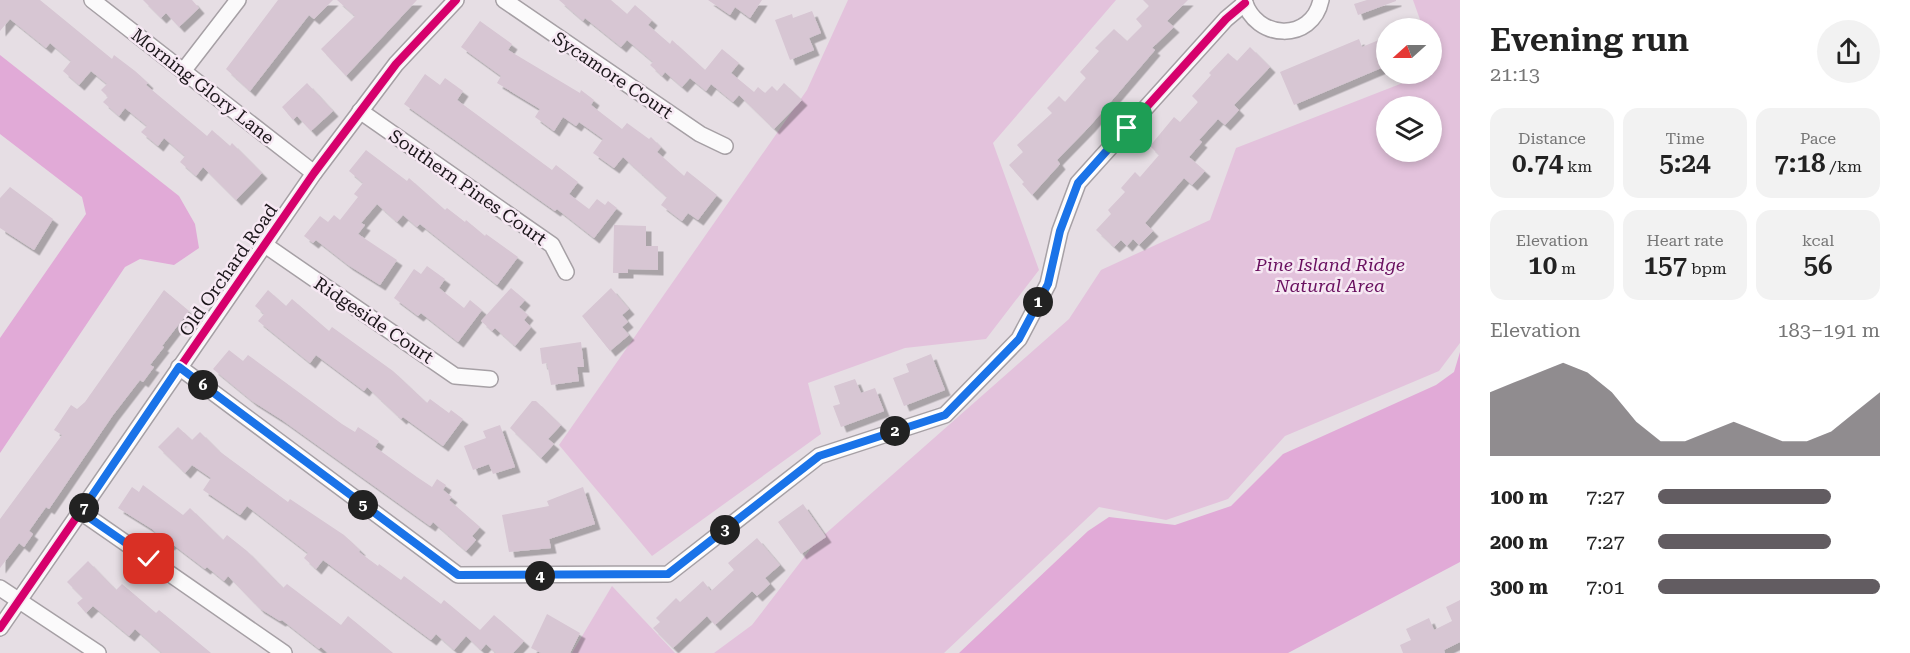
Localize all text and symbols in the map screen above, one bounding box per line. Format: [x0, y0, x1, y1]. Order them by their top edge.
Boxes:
north arrow [1376, 18, 1442, 84]
map controls [1376, 18, 1442, 162]
text: Evening run [1490, 20, 1689, 59]
button: share [1817, 20, 1880, 83]
street label: Morning Glory Lane [127, 24, 279, 148]
street label: Sycamore Court [549, 27, 677, 123]
text: 21:13 [1490, 62, 1540, 86]
button: layers [1376, 96, 1442, 162]
pin [1101, 102, 1152, 153]
icon: arrive [1110, 111, 1143, 144]
street label: Southern Pines Court [385, 125, 551, 249]
text: Distance [1518, 129, 1586, 148]
text: Time [1665, 129, 1705, 148]
text: Pace [1800, 129, 1836, 148]
text: 0.74 [1512, 148, 1563, 178]
text: 5:24 [1659, 148, 1711, 178]
text: 7:18 [1774, 148, 1826, 178]
text: km [1563, 157, 1592, 176]
text: /km [1826, 157, 1862, 176]
street label: Old Orchard Road [175, 200, 282, 340]
text: Elevation [1516, 231, 1588, 250]
text: Heart rate [1647, 231, 1723, 250]
text: kcal [1802, 231, 1834, 250]
text: 10 [1528, 250, 1557, 280]
text: 157 [1643, 250, 1687, 280]
text: 56 [1803, 250, 1833, 280]
park label: Pine Island Ridge Natural Area [1254, 254, 1405, 296]
text: m [1557, 259, 1576, 278]
text: bpm [1687, 259, 1727, 278]
street label: Ridgeside Court [310, 272, 438, 368]
pin: 1 [1023, 287, 1053, 317]
text: 1 [1034, 292, 1042, 311]
text: Elevation [1490, 318, 1581, 342]
text: 183–191 m [1777, 318, 1880, 342]
pin: 6 [188, 370, 218, 400]
text: 6 [199, 375, 207, 394]
pin: 2 [880, 416, 910, 446]
text: 2 [891, 421, 899, 440]
text: 100 m [1490, 485, 1548, 509]
text: 7:27 [1586, 485, 1625, 509]
pin: 5 [348, 490, 378, 520]
pin: 7 [69, 493, 99, 523]
text: 5 [359, 495, 367, 514]
text: 7 [80, 498, 88, 517]
pin: 3 [710, 515, 740, 545]
text: 3 [721, 520, 729, 539]
text: 200 m [1490, 530, 1548, 554]
text: 7:27 [1586, 530, 1625, 554]
pin [123, 533, 174, 584]
icon: check [132, 542, 165, 575]
pin: 4 [525, 561, 555, 591]
text: 4 [536, 566, 544, 585]
text: 300 m [1490, 575, 1548, 599]
text: 7:01 [1586, 575, 1625, 599]

